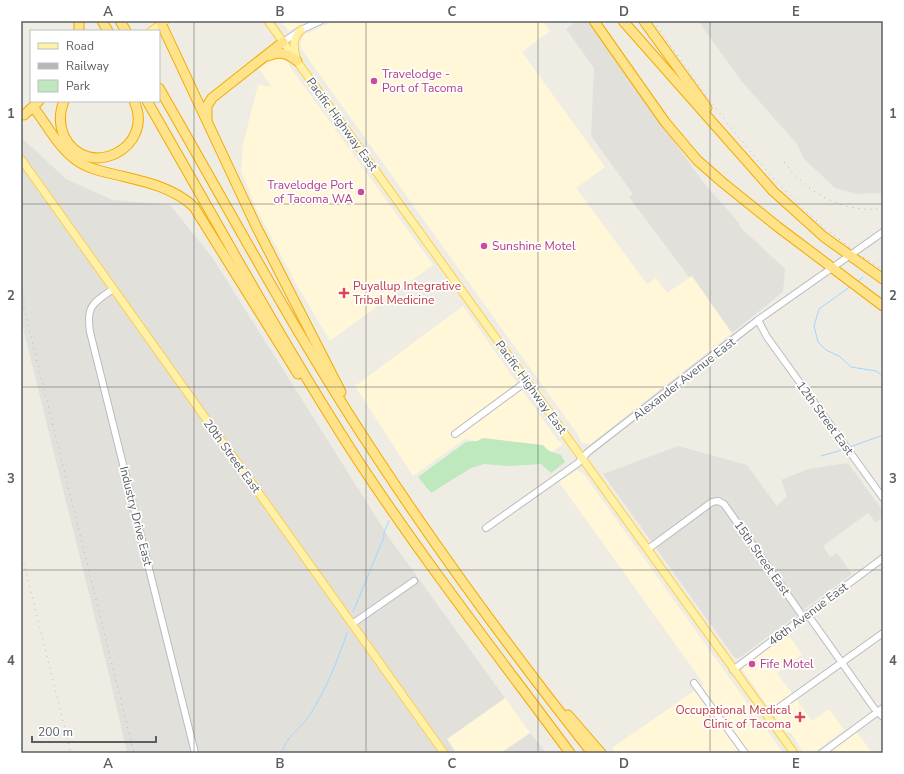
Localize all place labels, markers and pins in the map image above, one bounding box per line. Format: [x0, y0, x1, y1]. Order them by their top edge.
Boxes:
place label: Travelodge - Port of Tacoma [382, 66, 463, 96]
marker: Travelodge - Port of Tacoma [369, 76, 379, 86]
place label: Travelodge Port of Tacoma WA [267, 177, 354, 207]
marker: Travelodge Port of Tacoma WA [356, 187, 366, 197]
place label: Sunshine Motel [492, 238, 576, 254]
marker: Sunshine Motel [479, 241, 489, 251]
place label: Puyallup Integrative Tribal Medicine [353, 278, 461, 308]
marker: Puyallup Integrative Tribal Medicine [338, 287, 350, 299]
place label: Fife Motel [760, 656, 814, 672]
marker: Fife Motel [747, 659, 757, 669]
place label: Occupational Medical Clinic of Tacoma [675, 702, 791, 732]
marker: Occupational Medical Clinic of Tacoma [794, 711, 806, 723]

